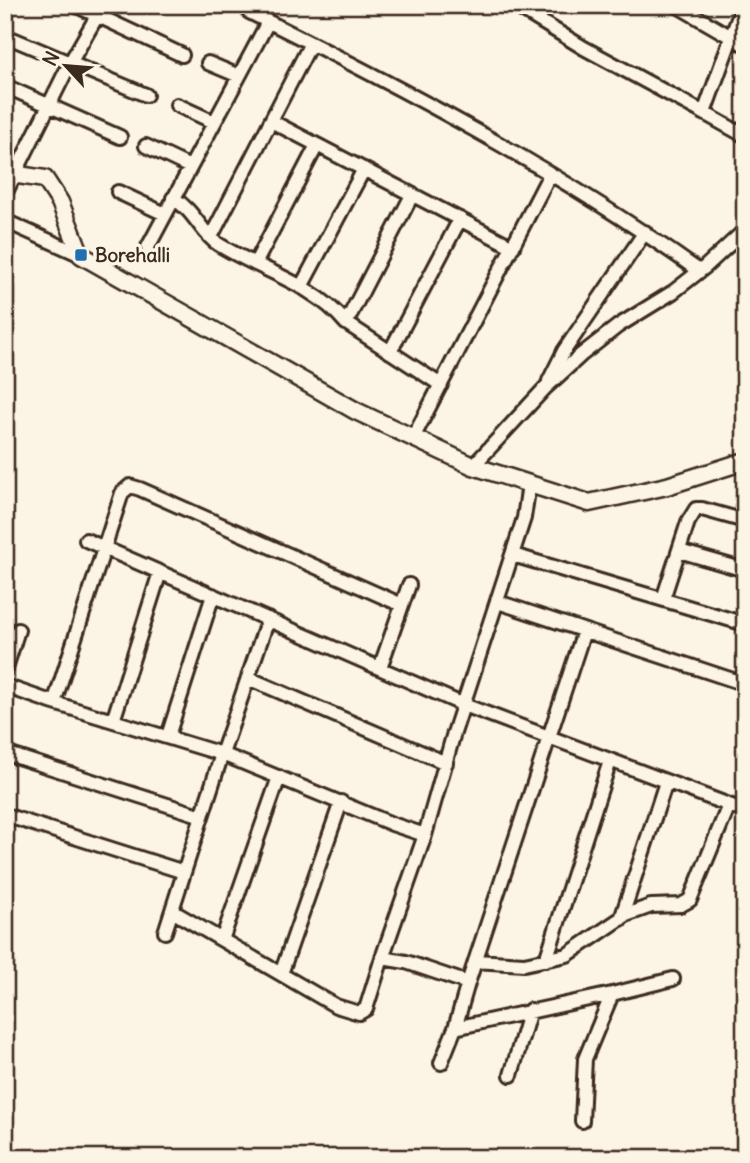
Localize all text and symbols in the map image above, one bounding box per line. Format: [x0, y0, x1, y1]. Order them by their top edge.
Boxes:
north arrow [32, 32, 102, 102]
text: N [37, 47, 64, 70]
place label: Borehalli [95, 243, 170, 267]
marker: Borehalli [73, 247, 89, 263]

